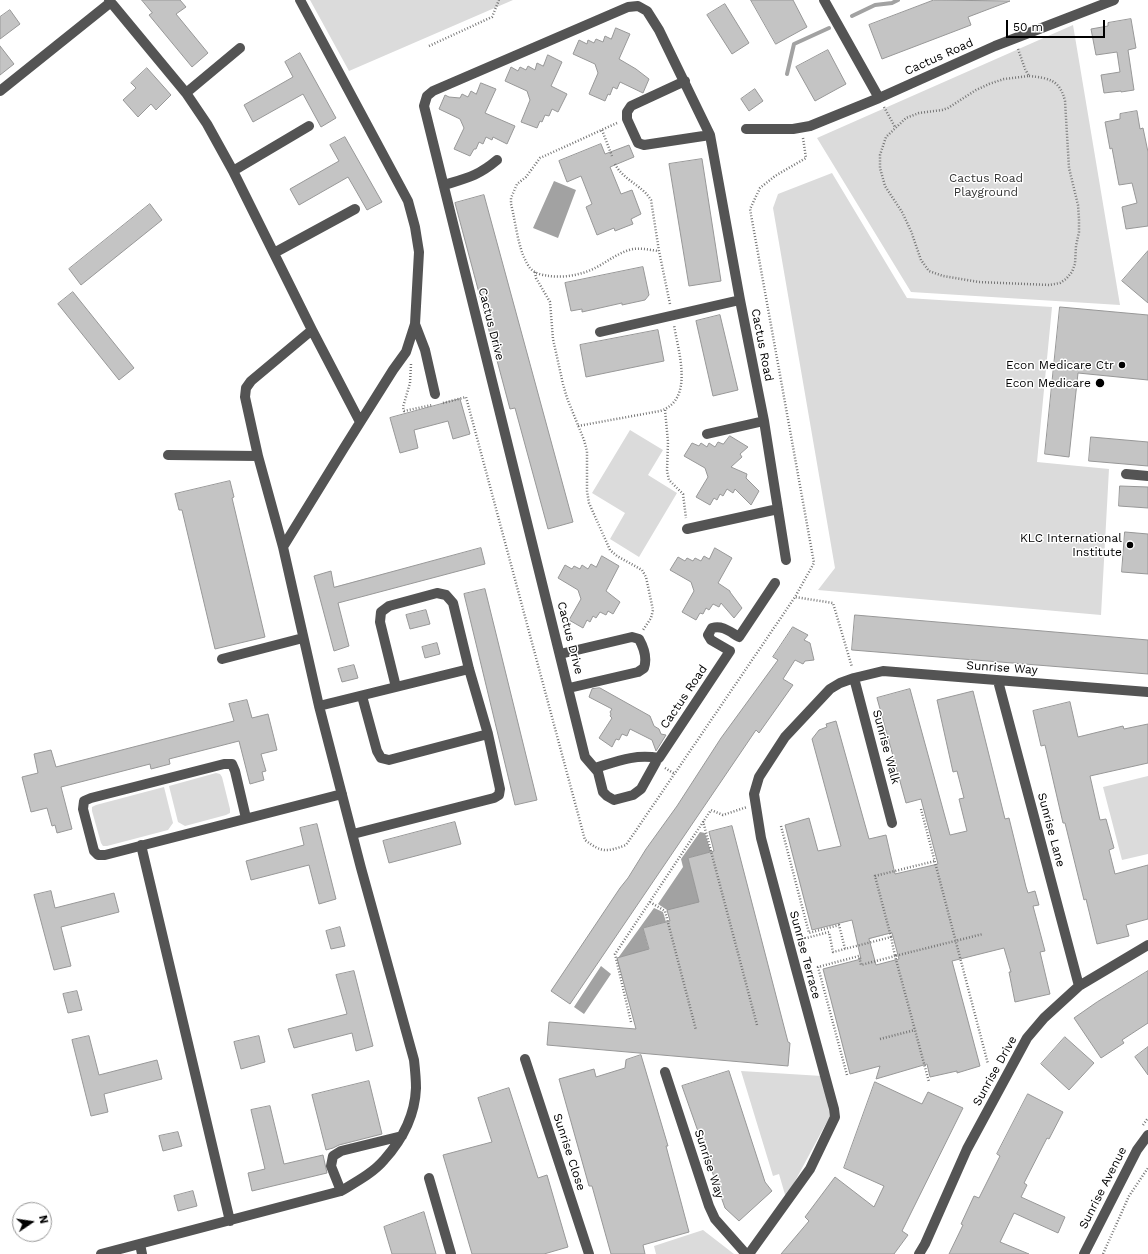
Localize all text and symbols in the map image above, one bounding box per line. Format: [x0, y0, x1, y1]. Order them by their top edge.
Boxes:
scale bar [1008, 12, 1107, 38]
text: 50 m [1013, 20, 1043, 34]
street label: Cactus Road [902, 35, 976, 79]
park label: Cactus Road Playground [949, 171, 1023, 199]
street label: Cactus Drive [475, 286, 507, 362]
street label: Cactus Road [748, 307, 776, 383]
place label: Econ Medicare Ctr [1006, 358, 1114, 372]
marker: Econ Medicare Ctr [1117, 360, 1127, 370]
place label: Econ Medicare [1005, 376, 1091, 390]
marker: Econ Medicare [1094, 377, 1106, 389]
place label: KLC International Institute [1020, 531, 1122, 559]
marker: KLC International Institute [1125, 540, 1135, 550]
street label: Cactus Drive [554, 600, 586, 676]
street label: Sunrise Way [966, 658, 1038, 678]
street label: Cactus Road [657, 662, 711, 732]
street label: Sunrise Walk [869, 708, 903, 786]
street label: Sunrise Lane [1034, 791, 1068, 869]
street label: Sunrise Terrace [786, 909, 824, 1001]
street label: Sunrise Drive [970, 1034, 1020, 1108]
street label: Sunrise Close [550, 1112, 588, 1192]
street label: Sunrise Way [691, 1128, 727, 1200]
street label: Sunrise Avenue [1076, 1144, 1130, 1232]
north arrow [12, 1202, 52, 1242]
text: N [36, 1214, 50, 1225]

